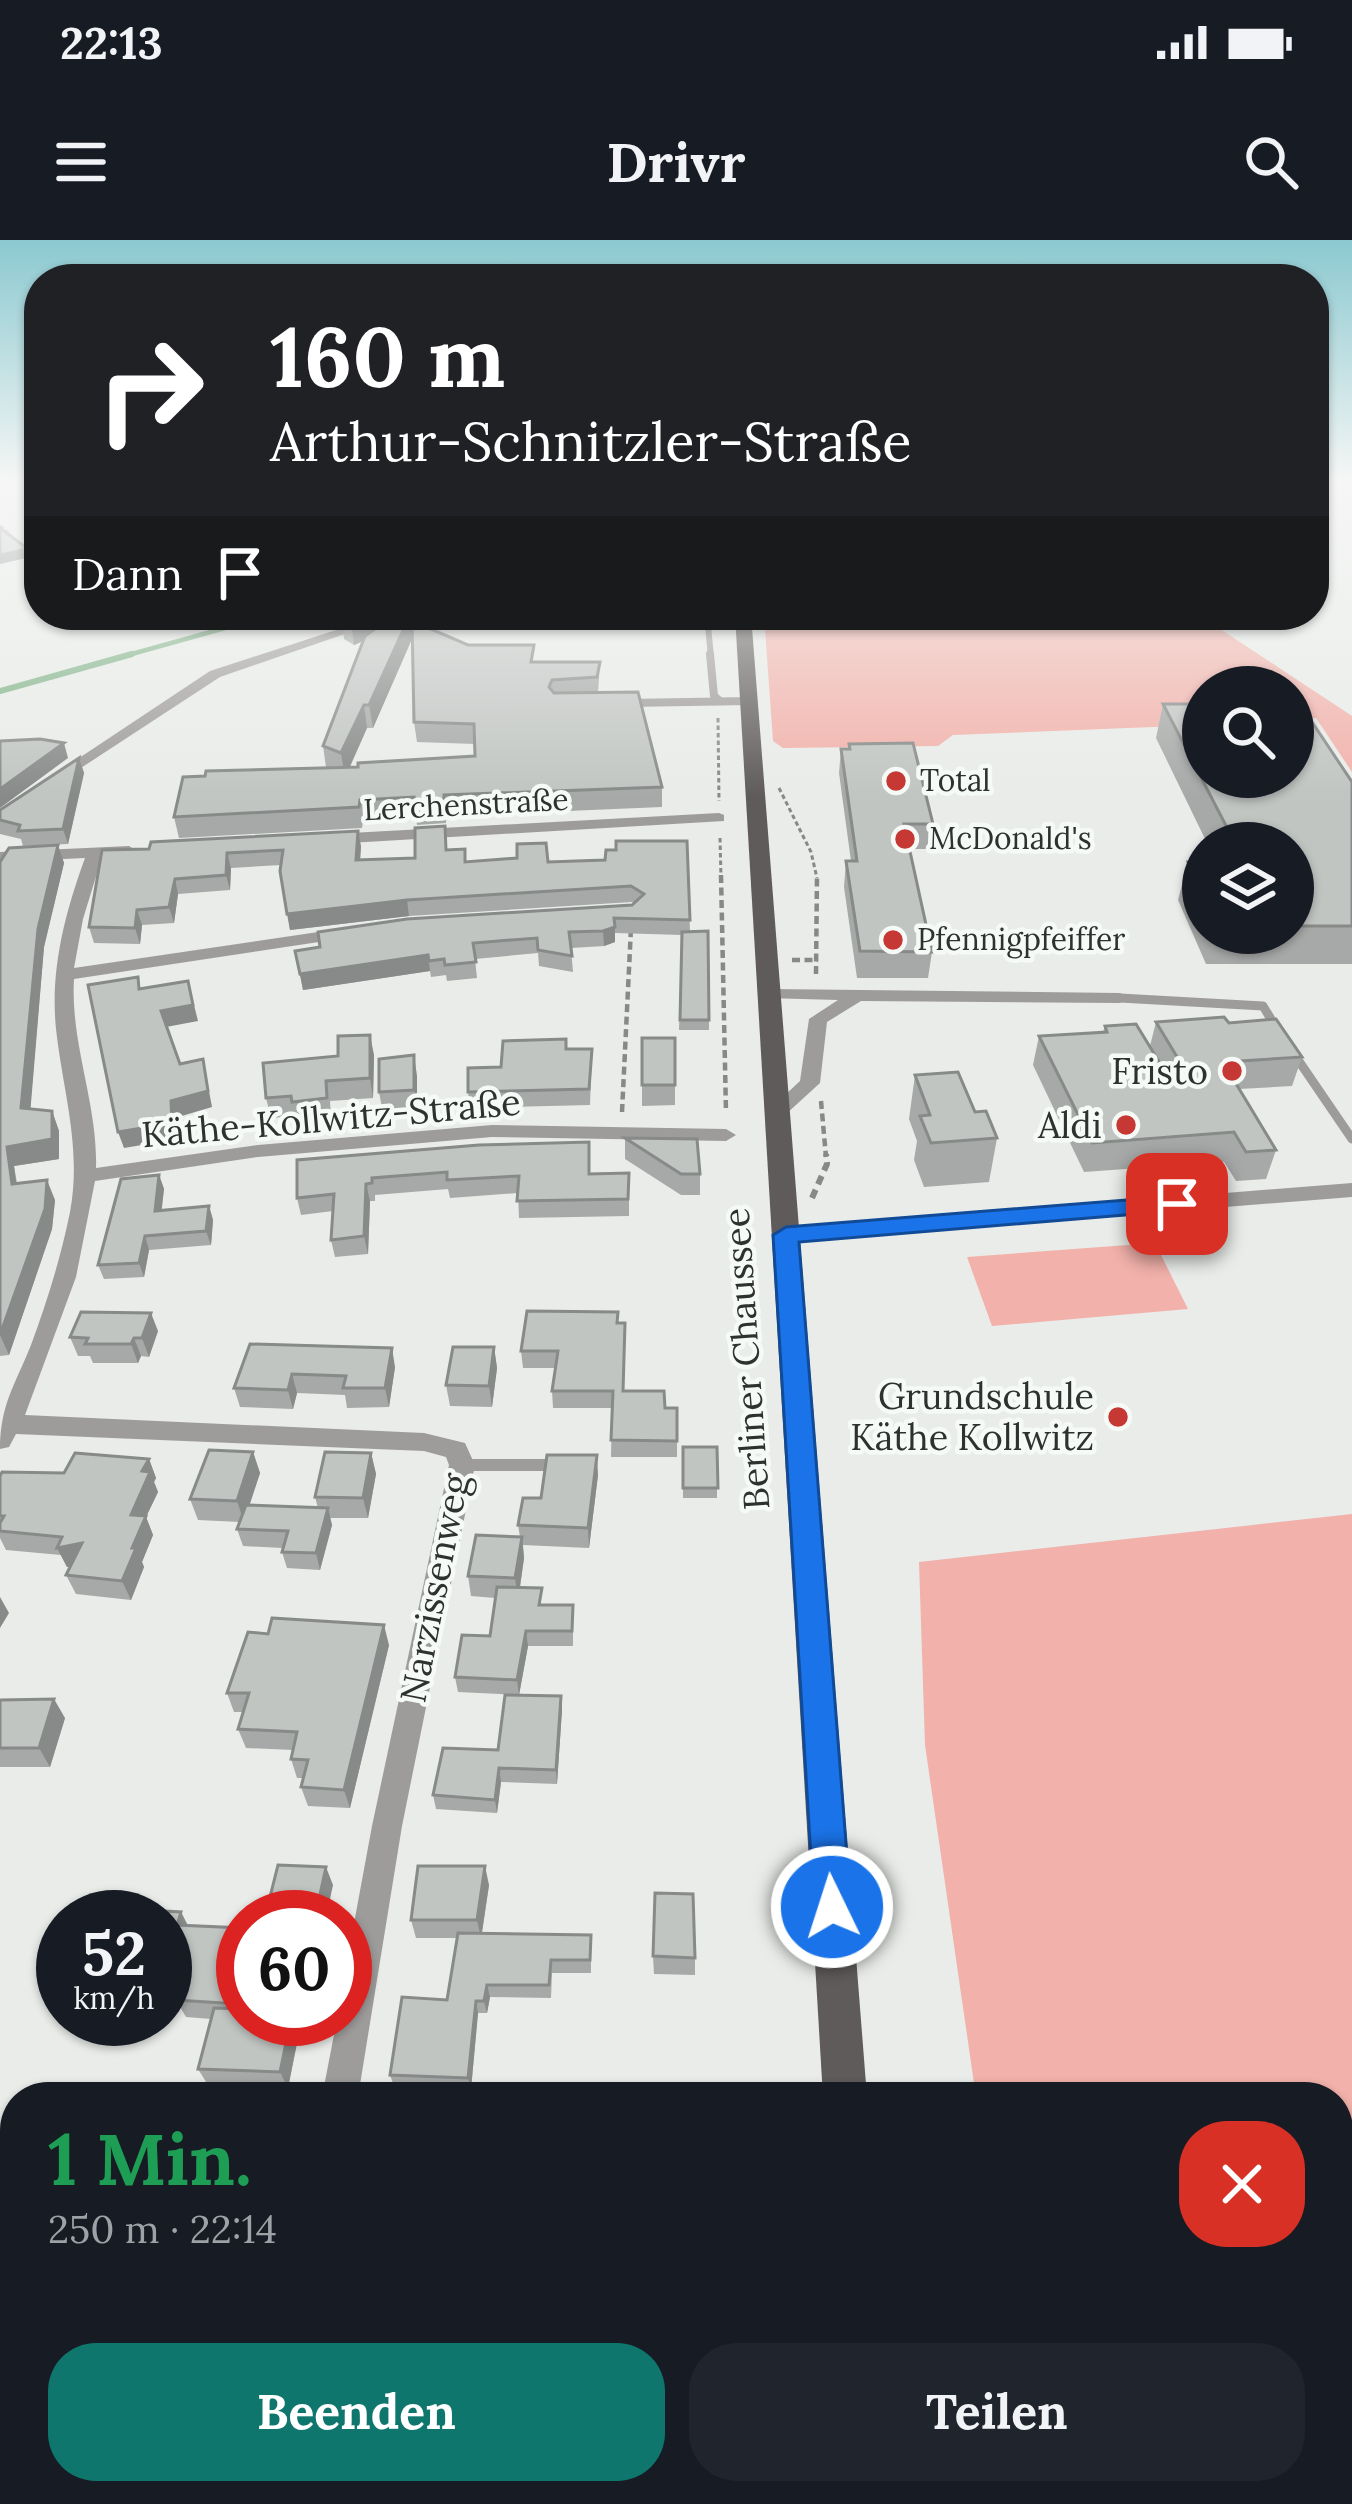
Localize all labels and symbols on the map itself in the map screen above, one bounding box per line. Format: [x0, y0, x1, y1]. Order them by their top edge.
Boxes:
place label: Total [920, 761, 991, 799]
marker: Total [883, 768, 909, 794]
street label: Lerchenstraße [362, 780, 569, 828]
place label: McDonald's [929, 819, 1092, 857]
marker: McDonald's [892, 826, 918, 852]
place label: Pfennigpfeiffer [917, 920, 1125, 959]
marker: Pfennigpfeiffer [880, 927, 906, 953]
place label: Fristo [1111, 1048, 1208, 1094]
marker: Fristo [1219, 1058, 1245, 1084]
street label: Käthe-Kollwitz-Straße [140, 1079, 522, 1157]
place label: Aldi [1037, 1102, 1102, 1148]
marker: Aldi [1113, 1112, 1139, 1138]
pin [1126, 1153, 1228, 1255]
street label: Berliner Chaussee [713, 1207, 779, 1511]
place label: Grundschule Käthe Kollwitz [850, 1373, 1094, 1460]
marker: Grundschule Käthe Kollwitz [1105, 1404, 1131, 1430]
street label: Narzissenweg [389, 1469, 479, 1706]
position arrow [769, 1844, 895, 1970]
speed limit sign: 60 [216, 1890, 372, 2046]

